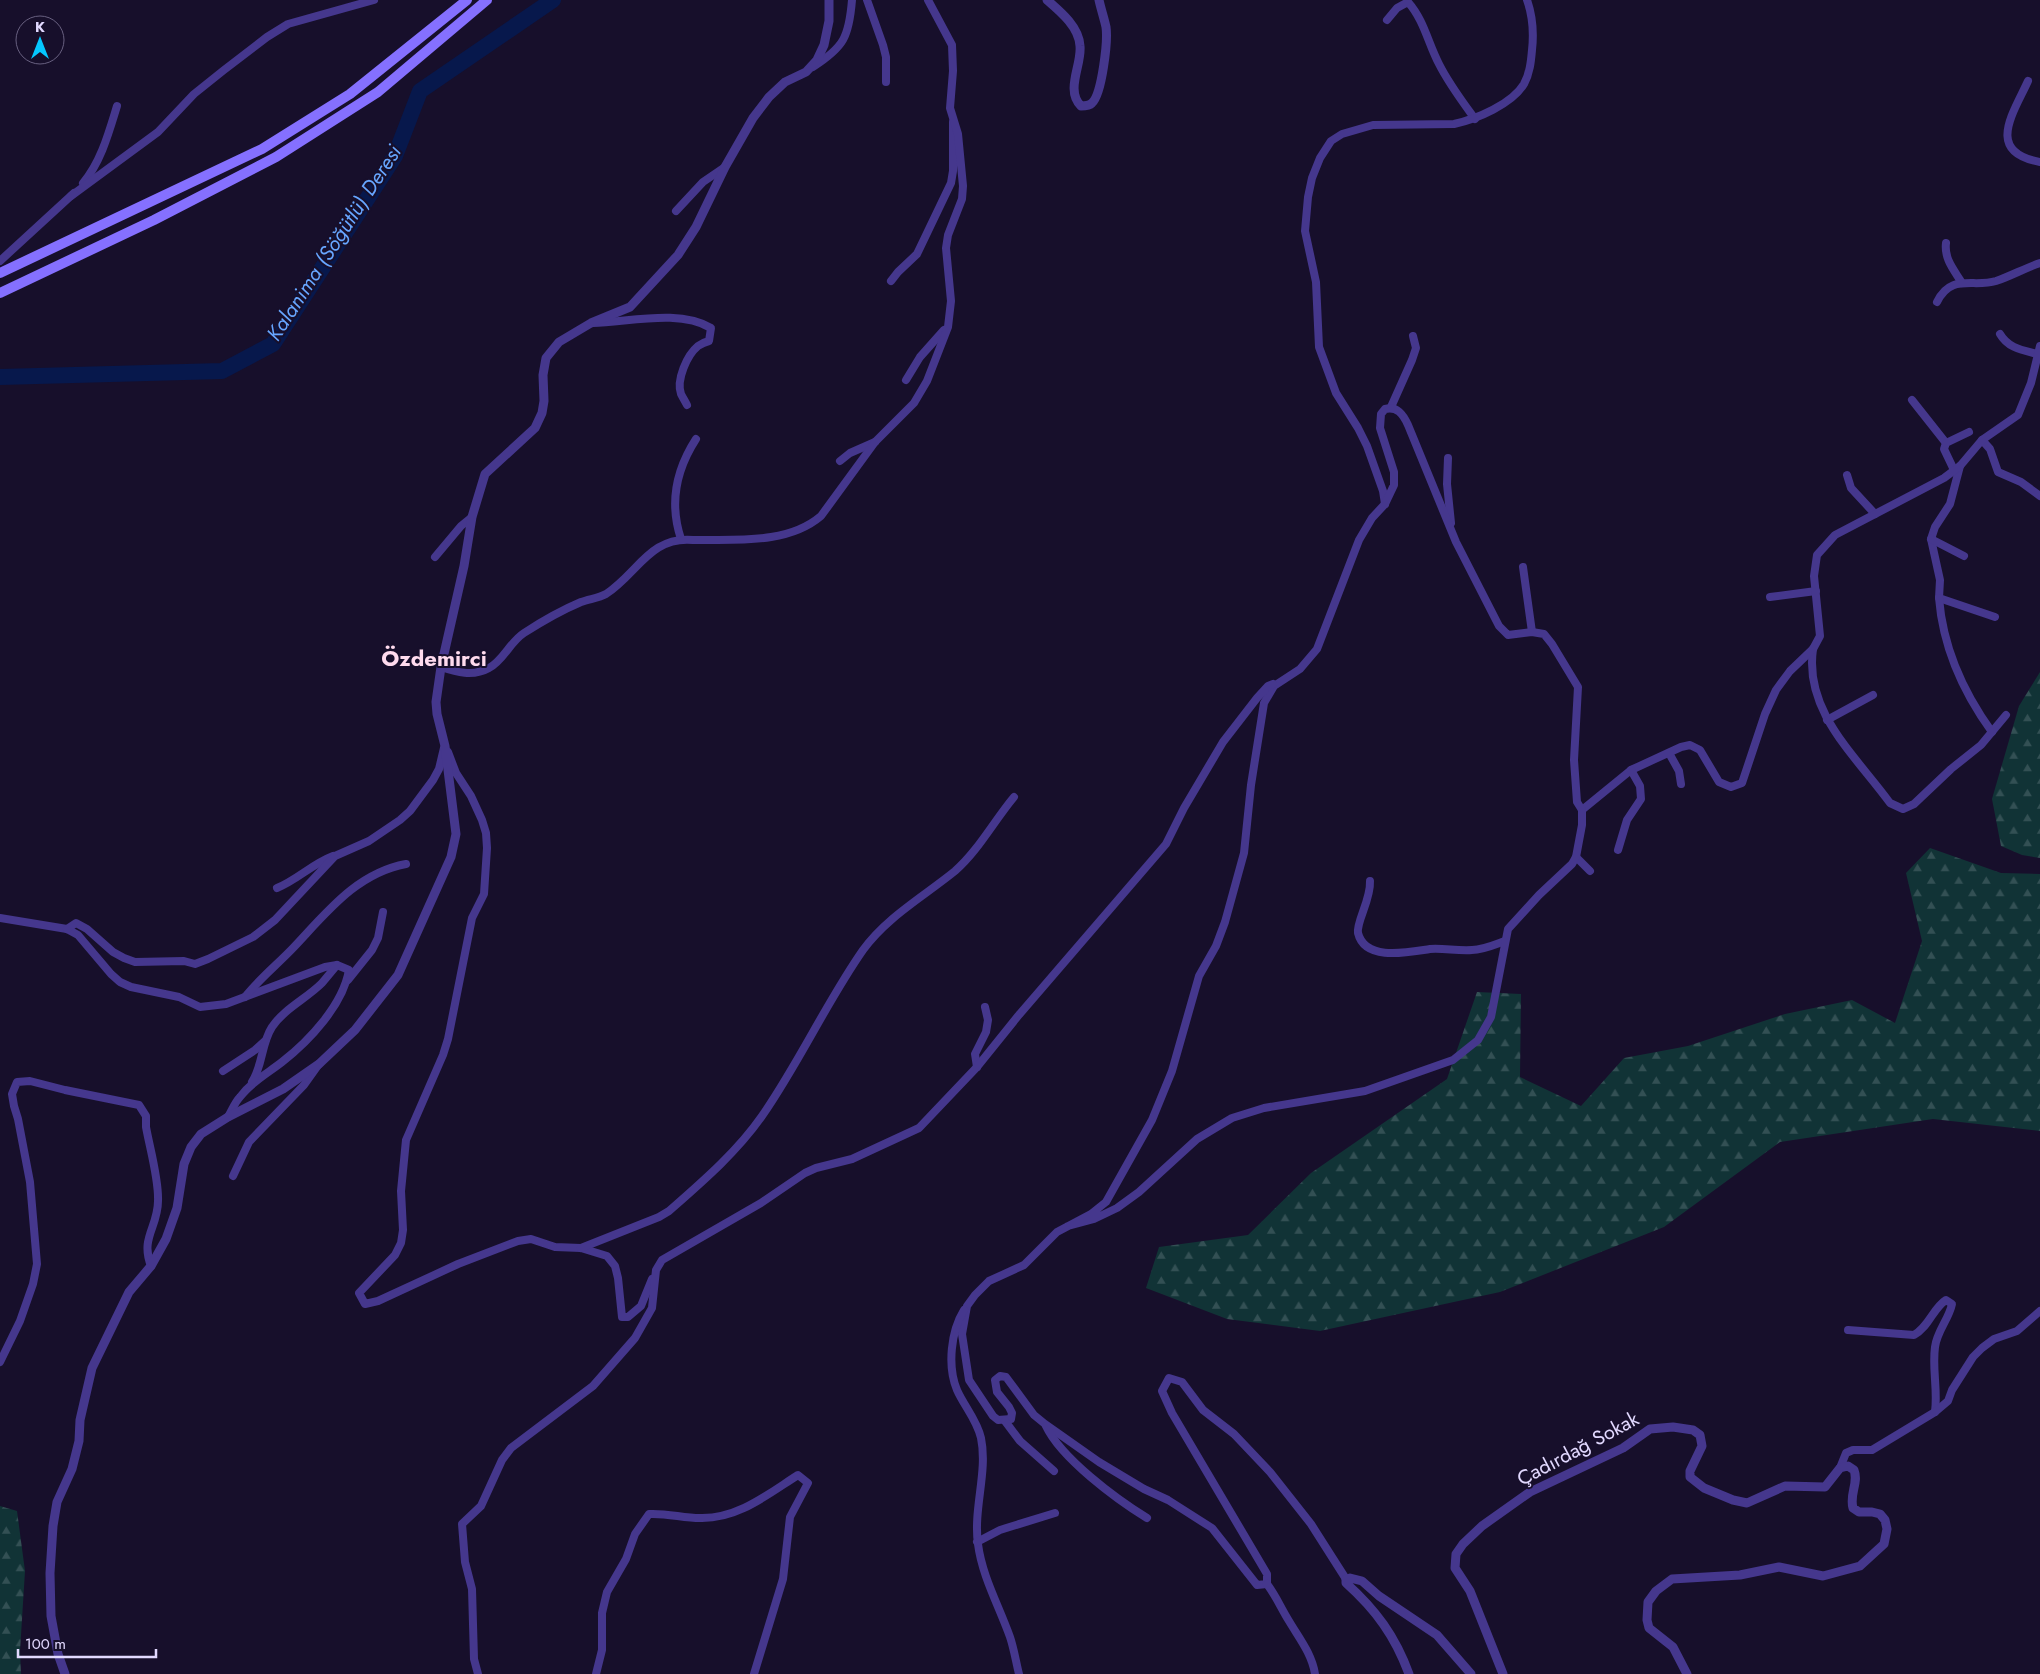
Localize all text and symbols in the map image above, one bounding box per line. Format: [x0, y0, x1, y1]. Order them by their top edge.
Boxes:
north arrow [15, 15, 65, 65]
text: K [35, 17, 45, 37]
water label: Kalanima (Söğütlü) Deresi [259, 139, 409, 347]
district label: Özdemirci [381, 642, 487, 674]
street label: Çadırdağ Sokak [1512, 1405, 1644, 1493]
scale bar [18, 1626, 155, 1658]
text: 100 m [25, 1633, 66, 1655]

